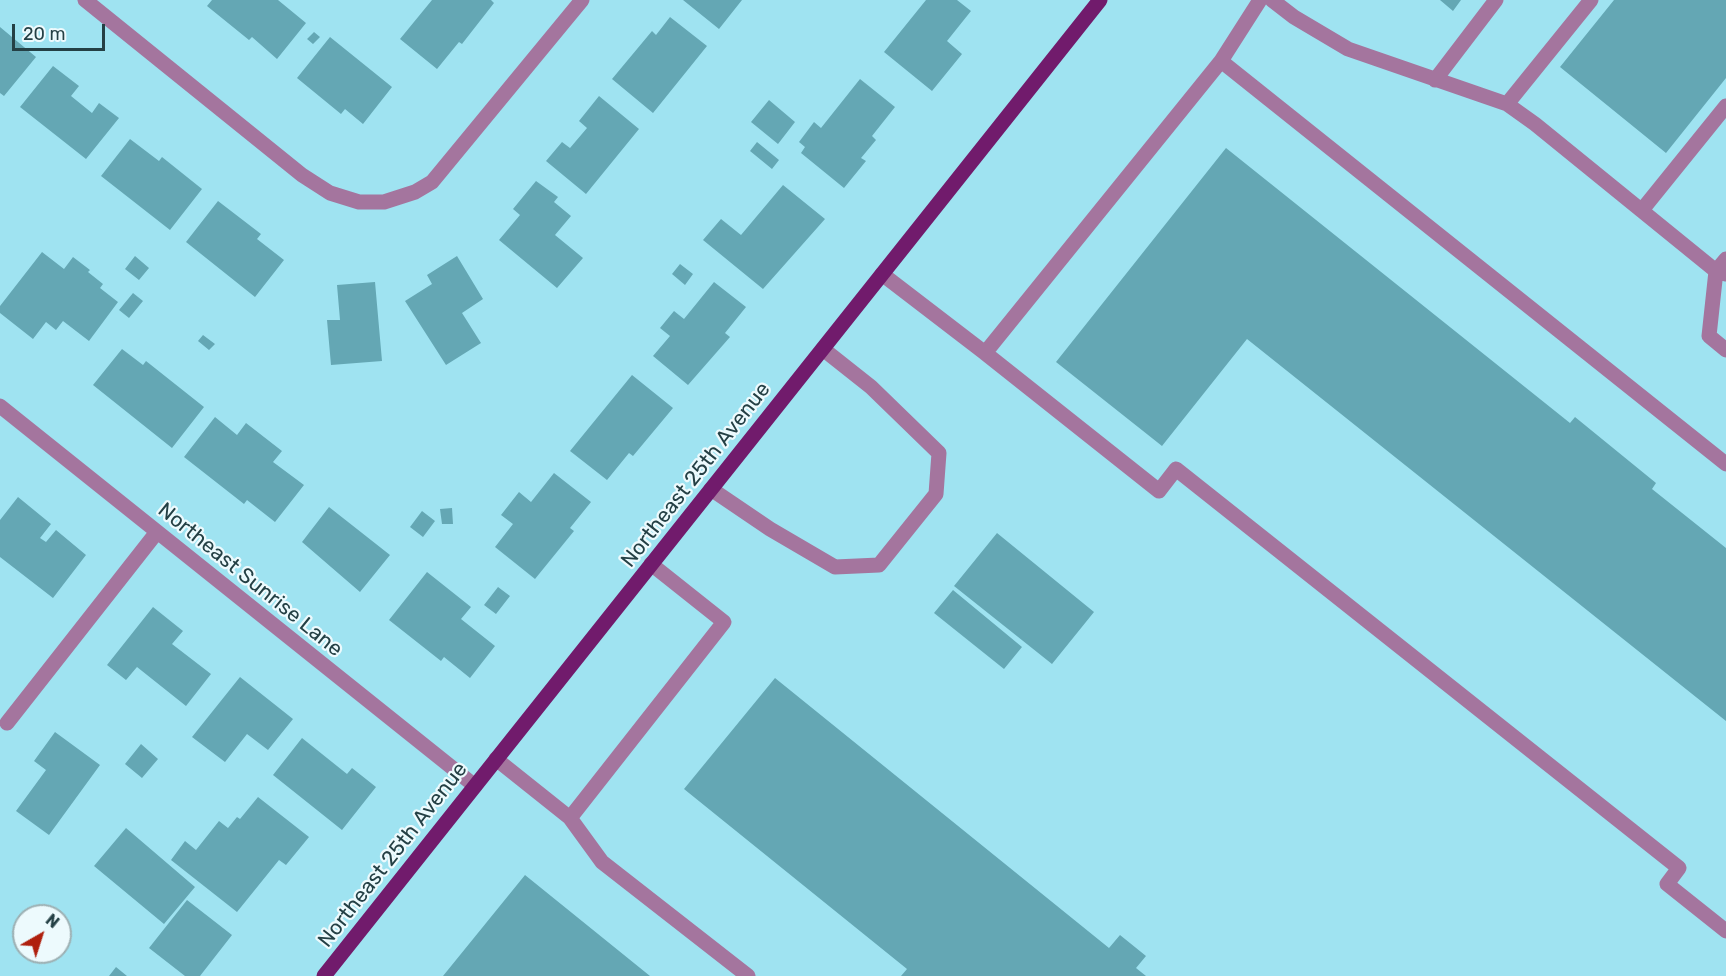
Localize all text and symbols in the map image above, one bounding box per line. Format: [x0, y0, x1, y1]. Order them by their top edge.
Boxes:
scale bar [15, 12, 108, 50]
text: 20 m [23, 23, 65, 45]
street label: Northeast 25th Avenue [616, 378, 776, 572]
street label: Northeast Sunrise Lane [153, 498, 347, 662]
street label: Northeast 25th Avenue [313, 758, 473, 952]
north arrow [12, 904, 72, 964]
text: N [42, 910, 63, 932]

